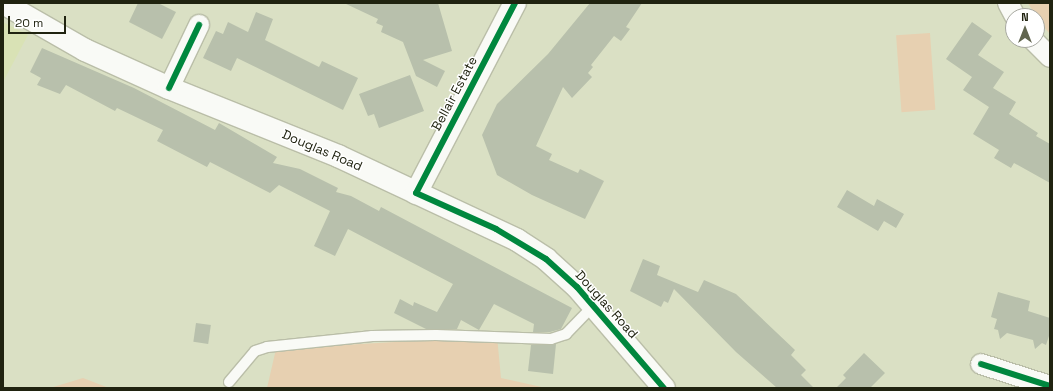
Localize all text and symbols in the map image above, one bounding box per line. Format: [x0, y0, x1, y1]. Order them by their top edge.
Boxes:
scale bar [10, 8, 68, 34]
north arrow [1005, 8, 1045, 48]
text: N [1021, 10, 1029, 24]
text: 20 m [15, 15, 43, 31]
street label: Bellair Estate [429, 54, 481, 134]
street label: Douglas Road [280, 127, 364, 175]
street label: Douglas Road [572, 268, 640, 342]

